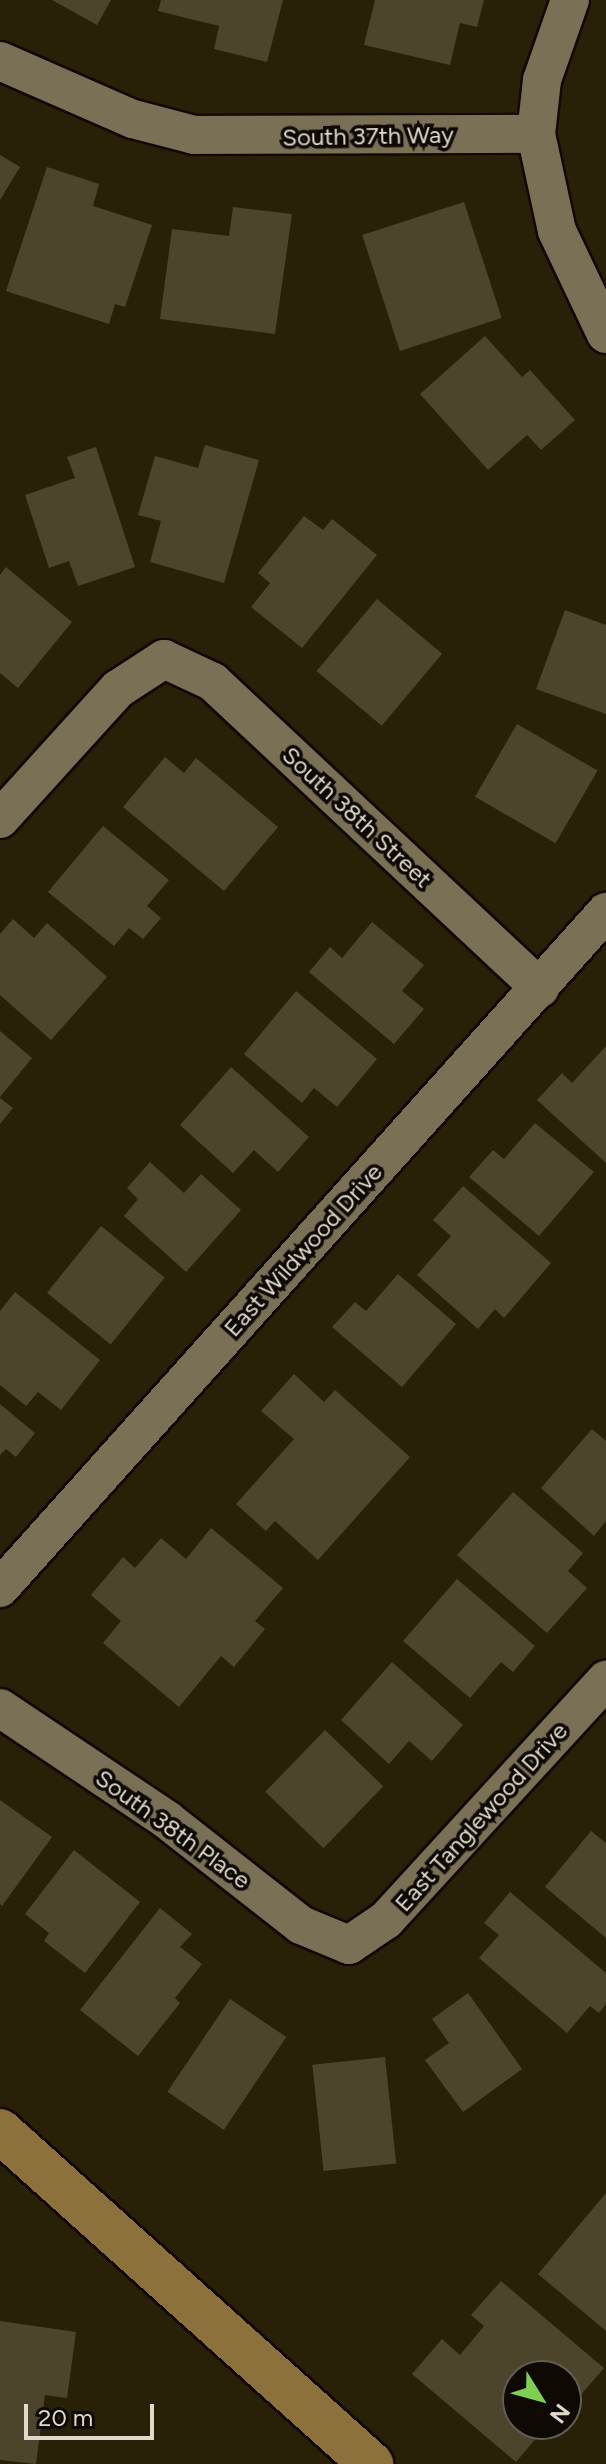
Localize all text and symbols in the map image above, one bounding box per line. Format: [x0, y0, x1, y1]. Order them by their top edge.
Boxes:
street label: South 37th Way [282, 120, 454, 152]
street label: South 38th Street [276, 740, 438, 894]
street label: East Wildwood Drive [218, 1158, 388, 1342]
street label: East Tanglewood Drive [389, 1717, 573, 1917]
street label: South 38th Place [90, 1763, 256, 1895]
north arrow [502, 2360, 582, 2440]
scale bar [28, 2388, 158, 2438]
text: N [544, 2399, 576, 2428]
text: 20 m [38, 2403, 93, 2432]

